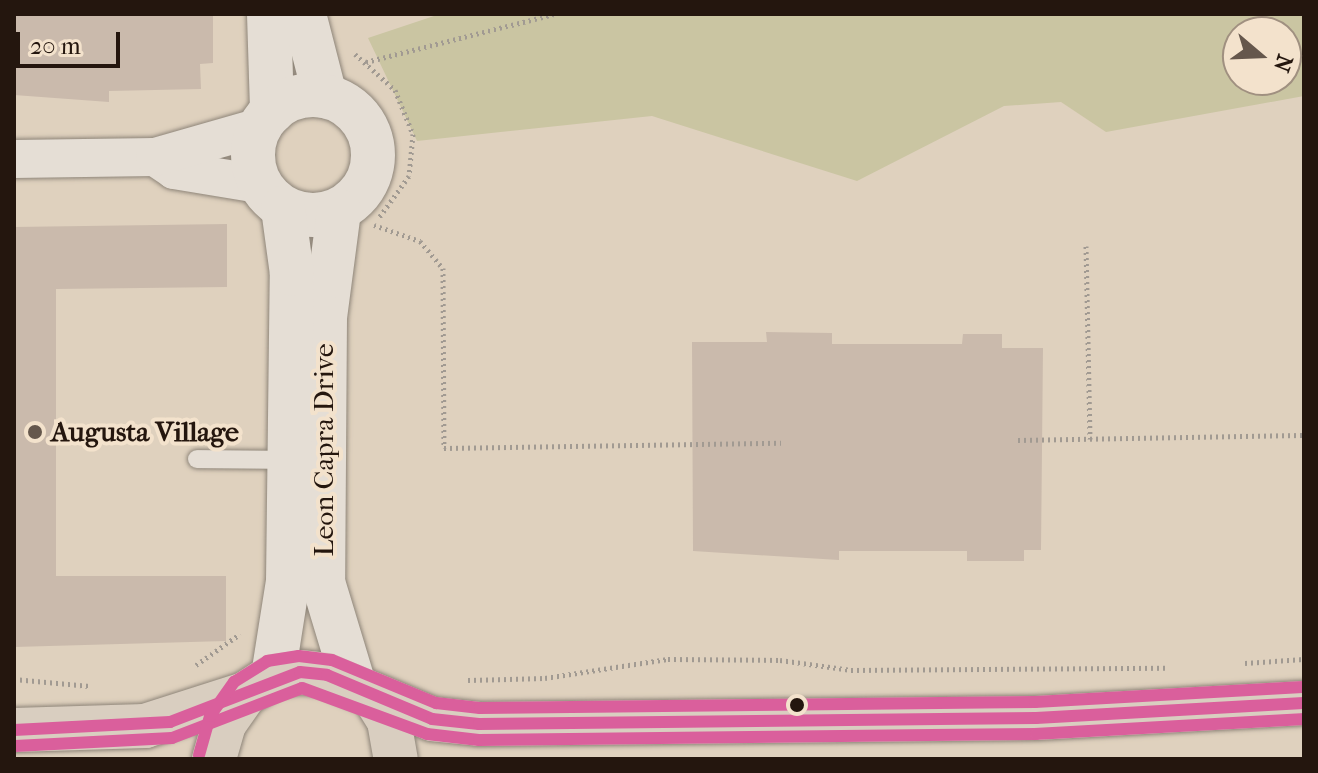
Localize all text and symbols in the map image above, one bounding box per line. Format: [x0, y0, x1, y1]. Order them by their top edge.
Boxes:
scale bar [20, 16, 124, 66]
north arrow [1222, 16, 1302, 96]
text: 20 m [30, 32, 81, 60]
text: N [1268, 51, 1298, 75]
street label: Leon Capra Drive [307, 343, 341, 557]
place label: Augusta Village [51, 415, 239, 449]
marker: Augusta Village [26, 423, 44, 441]
unlabelled marker [789, 697, 805, 713]

